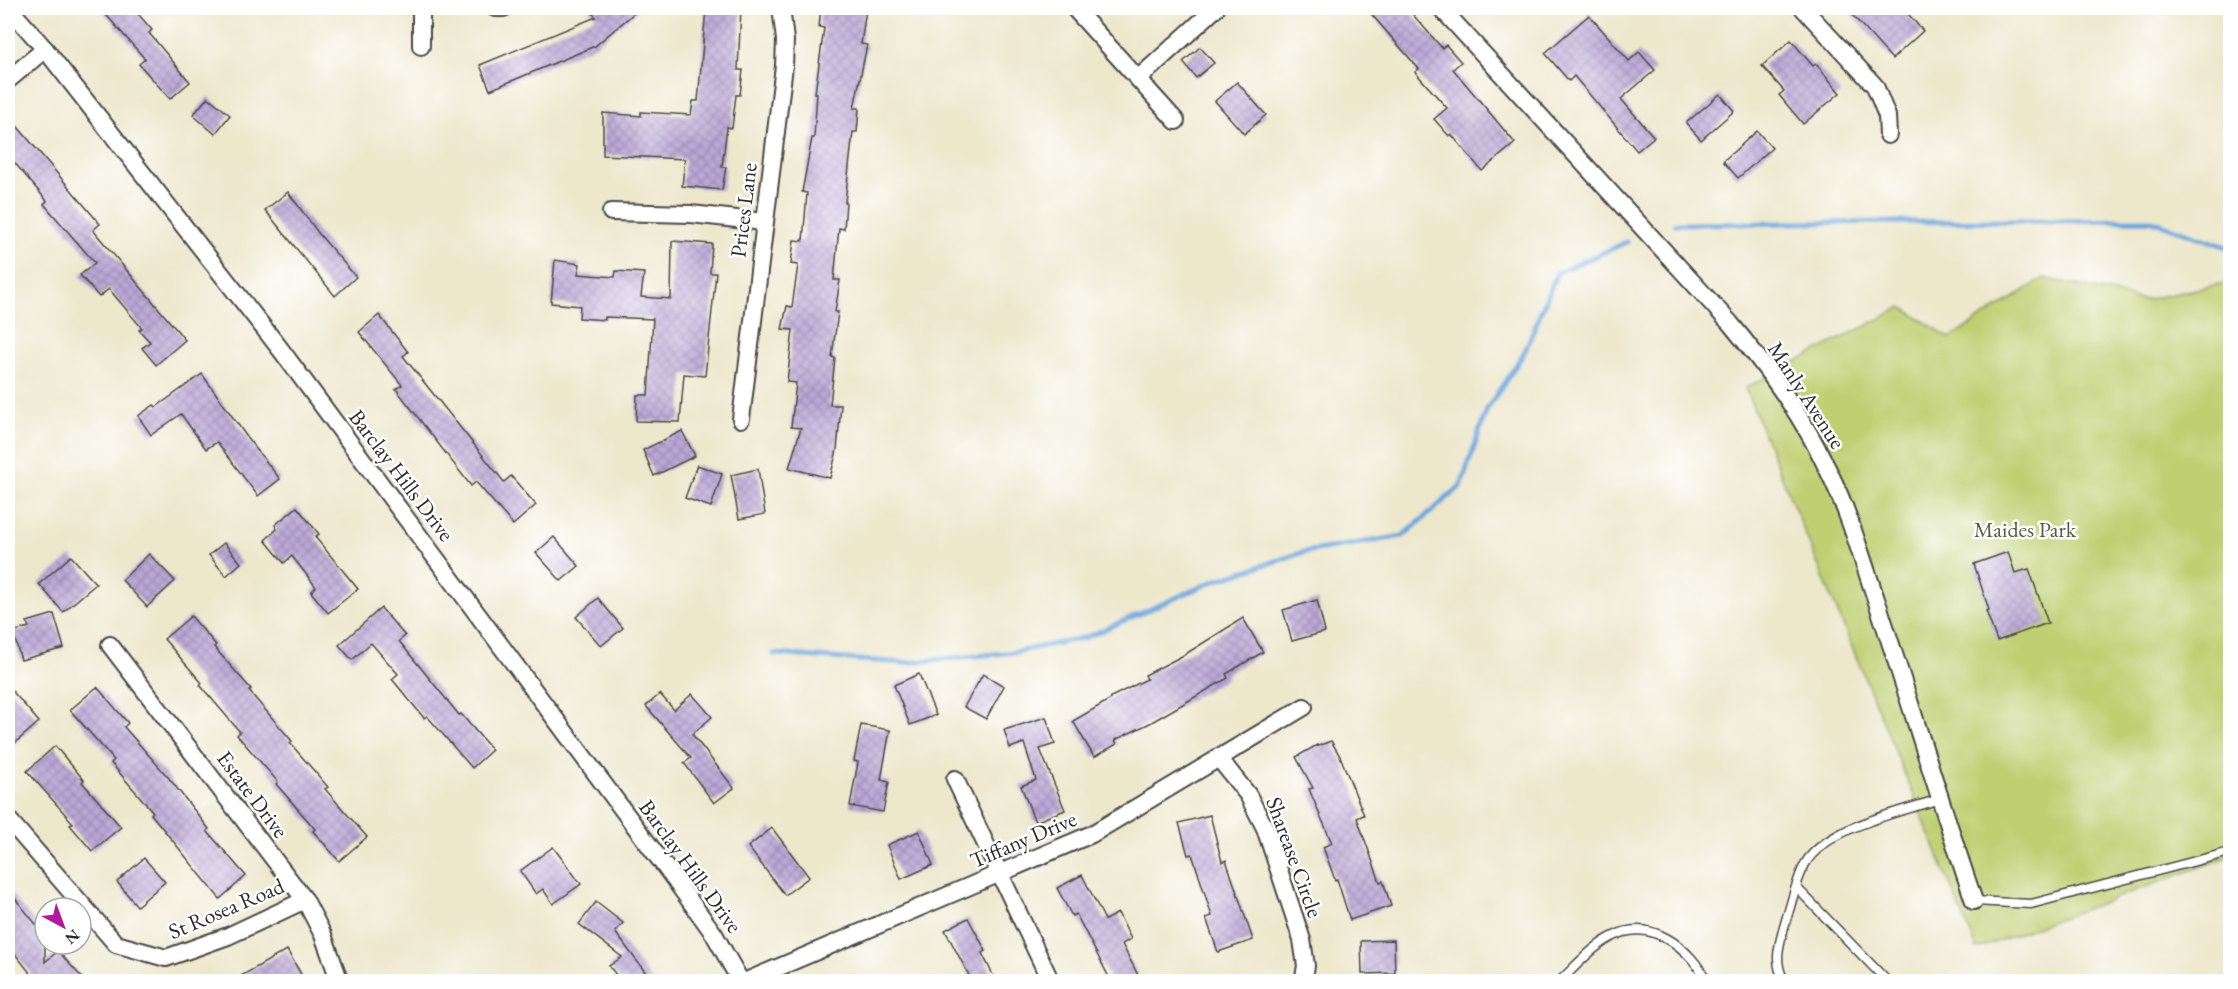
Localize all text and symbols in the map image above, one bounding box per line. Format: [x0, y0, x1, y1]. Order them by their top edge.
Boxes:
street label: Prices Lane [723, 161, 764, 259]
street label: Manly Avenue [1761, 336, 1852, 455]
street label: Barclay Hills Drive [342, 403, 461, 548]
park label: Maides Park [1974, 515, 2077, 544]
street label: Estate Drive [210, 745, 295, 844]
street label: Sharease Circle [1259, 793, 1330, 922]
street label: Barclay Hills Drive [632, 794, 749, 939]
street label: Tiffany Drive [966, 804, 1081, 875]
street label: St Rosea Road [164, 871, 289, 946]
north arrow [33, 896, 93, 956]
text: N [61, 925, 84, 949]

